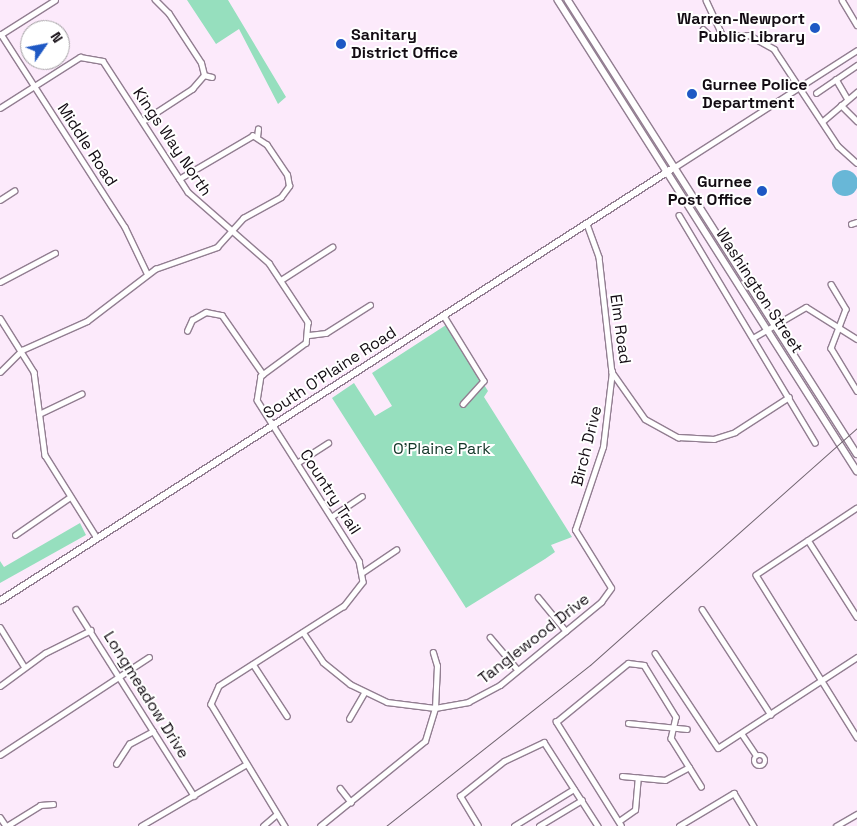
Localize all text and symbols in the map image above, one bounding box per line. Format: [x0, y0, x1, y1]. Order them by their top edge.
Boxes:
place label: Warren-Newport Public Library [677, 9, 805, 47]
north arrow [20, 20, 70, 70]
marker: Warren-Newport Public Library [809, 22, 821, 34]
place label: Sanitary District Office [351, 25, 458, 63]
text: N [47, 29, 67, 46]
marker: Sanitary District Office [335, 38, 347, 50]
place label: Gurnee Police Department [702, 75, 808, 113]
street label: Kings Way North [129, 84, 215, 200]
marker: Gurnee Police Department [686, 88, 698, 100]
street label: Middle Road [53, 100, 121, 190]
place label: Gurnee Post Office [668, 172, 752, 210]
marker: Gurnee Post Office [756, 185, 768, 197]
street label: Washington Street [711, 225, 807, 357]
street label: Elm Road [606, 293, 634, 365]
street label: South O'Plaine Road [260, 323, 400, 423]
street label: Birch Drive [568, 404, 606, 488]
park label: O'Plaine Park [393, 439, 491, 459]
street label: Country Trail [295, 446, 365, 538]
street label: Tanglewood Drive [475, 590, 593, 688]
street label: Longmeadow Drive [99, 628, 193, 762]

